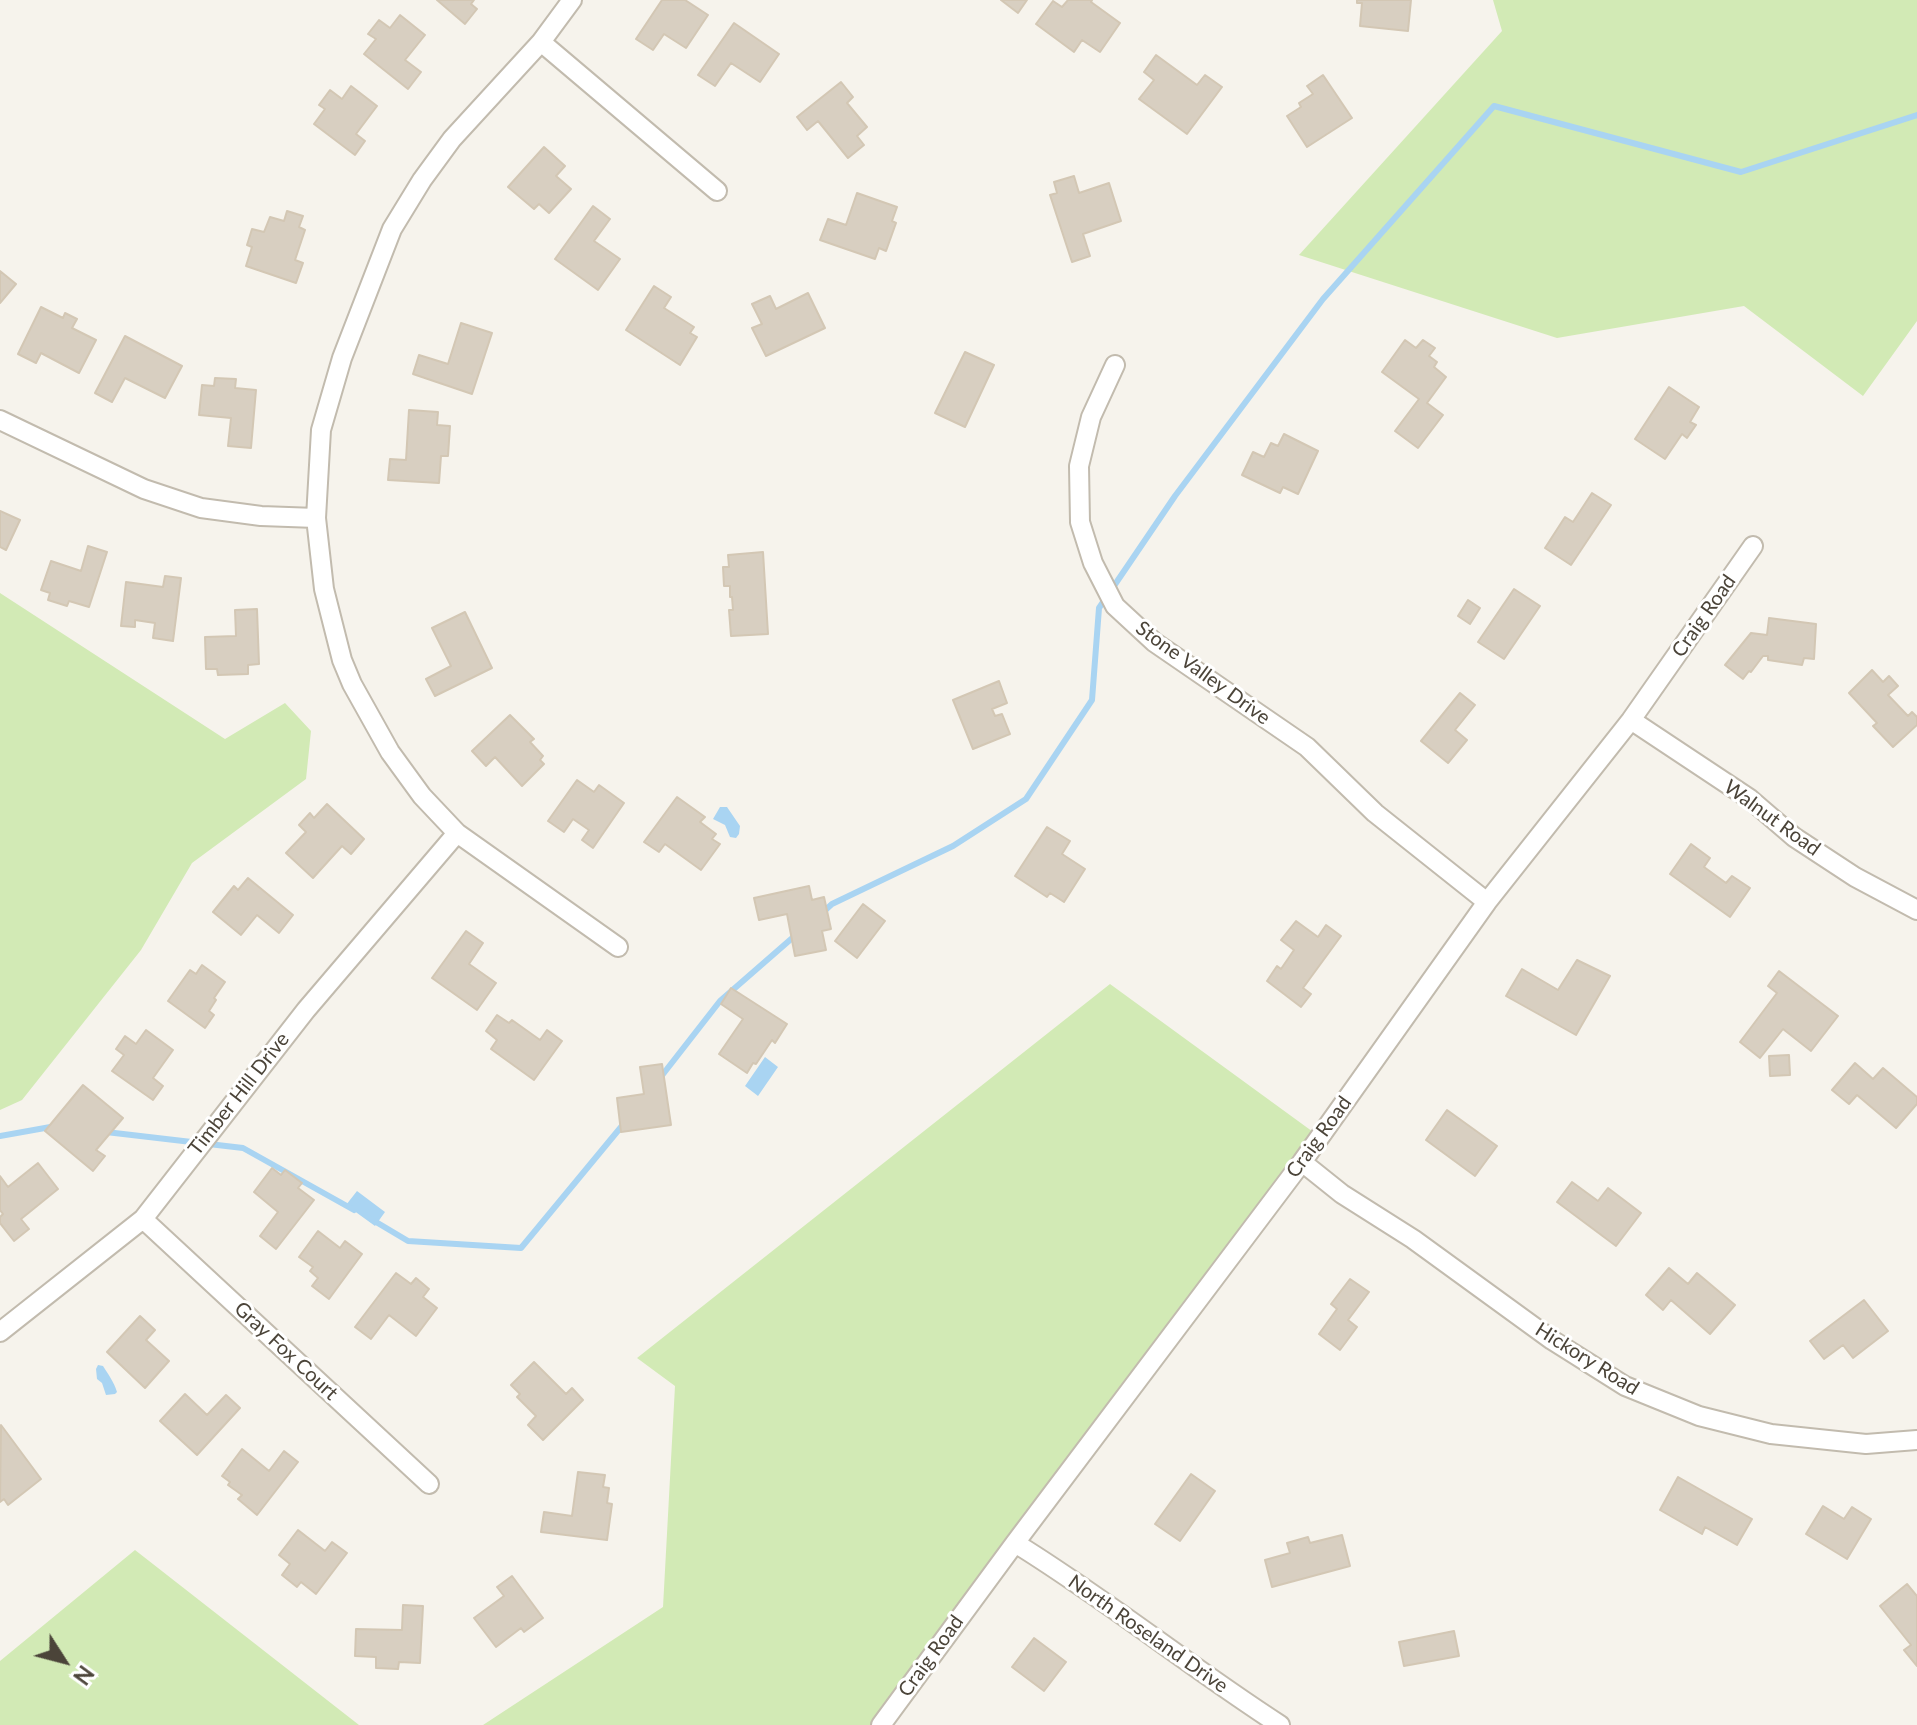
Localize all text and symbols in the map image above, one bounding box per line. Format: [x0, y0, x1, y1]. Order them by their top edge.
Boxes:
street label: Craig Road [1667, 570, 1741, 662]
street label: Stone Valley Drive [1131, 616, 1275, 730]
street label: Walnut Road [1719, 775, 1825, 861]
street label: Timber Hill Drive [184, 1028, 294, 1160]
street label: Craig Road [1281, 1092, 1357, 1182]
street label: Gray Fox Court [229, 1297, 343, 1405]
street label: Hickory Road [1531, 1318, 1643, 1400]
street label: North Roseland Drive [1064, 1570, 1232, 1698]
street label: Craig Road [893, 1611, 969, 1701]
north arrow [24, 1621, 104, 1701]
text: N [68, 1661, 100, 1690]

